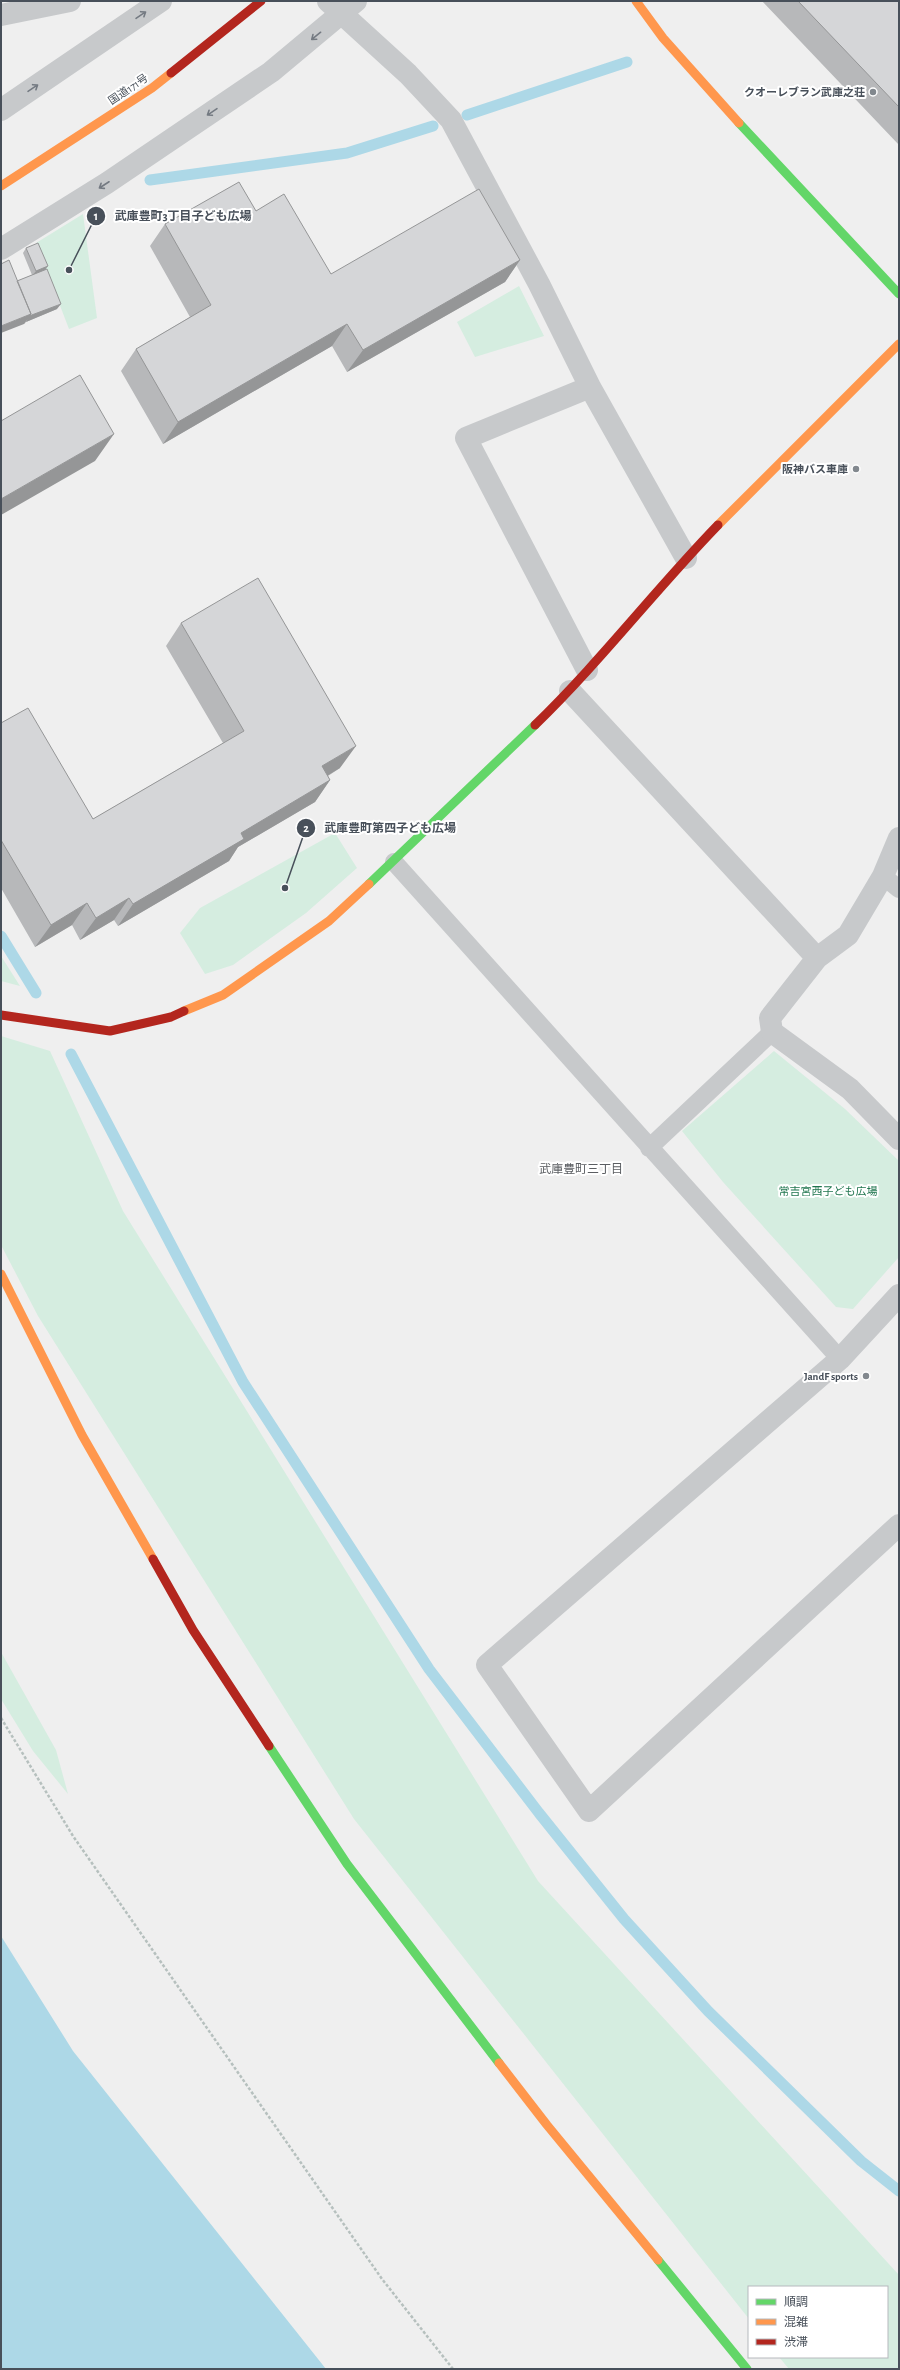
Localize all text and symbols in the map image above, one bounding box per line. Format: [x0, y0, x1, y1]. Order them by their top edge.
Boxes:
one-way arrow [135, 11, 146, 19]
one-way arrow [311, 31, 322, 40]
street label: 国道171号 [106, 71, 150, 107]
one-way arrow [28, 84, 39, 92]
place label: クオーレブラン武庫之荘 [744, 86, 865, 98]
marker: クオーレブラン武庫之荘 [868, 87, 878, 97]
one-way arrow [206, 108, 217, 116]
one-way arrow [98, 180, 109, 189]
callout: 武庫豊町3丁目子ども広場 [86, 204, 259, 228]
text: 武庫豊町3丁目子ども広場 [114, 209, 252, 222]
text: 1 [94, 210, 98, 222]
place label: 阪神バス車庫 [782, 463, 848, 475]
marker: 阪神バス車庫 [851, 464, 861, 474]
callout: 武庫豊町第四子ども広場 [296, 816, 464, 840]
text: 武庫豊町第四子ども広場 [324, 821, 456, 834]
text: 2 [303, 822, 309, 834]
district label: 武庫豊町三丁目 [539, 1163, 623, 1175]
park label: 常吉宮西子ども広場 [779, 1185, 878, 1197]
place label: JandF sports [804, 1371, 858, 1382]
marker: JandF sports [861, 1371, 871, 1381]
legend [748, 2286, 888, 2358]
text: 順調 [784, 2296, 808, 2308]
text: 混雑 [784, 2315, 808, 2328]
text: 渋滞 [784, 2336, 808, 2348]

